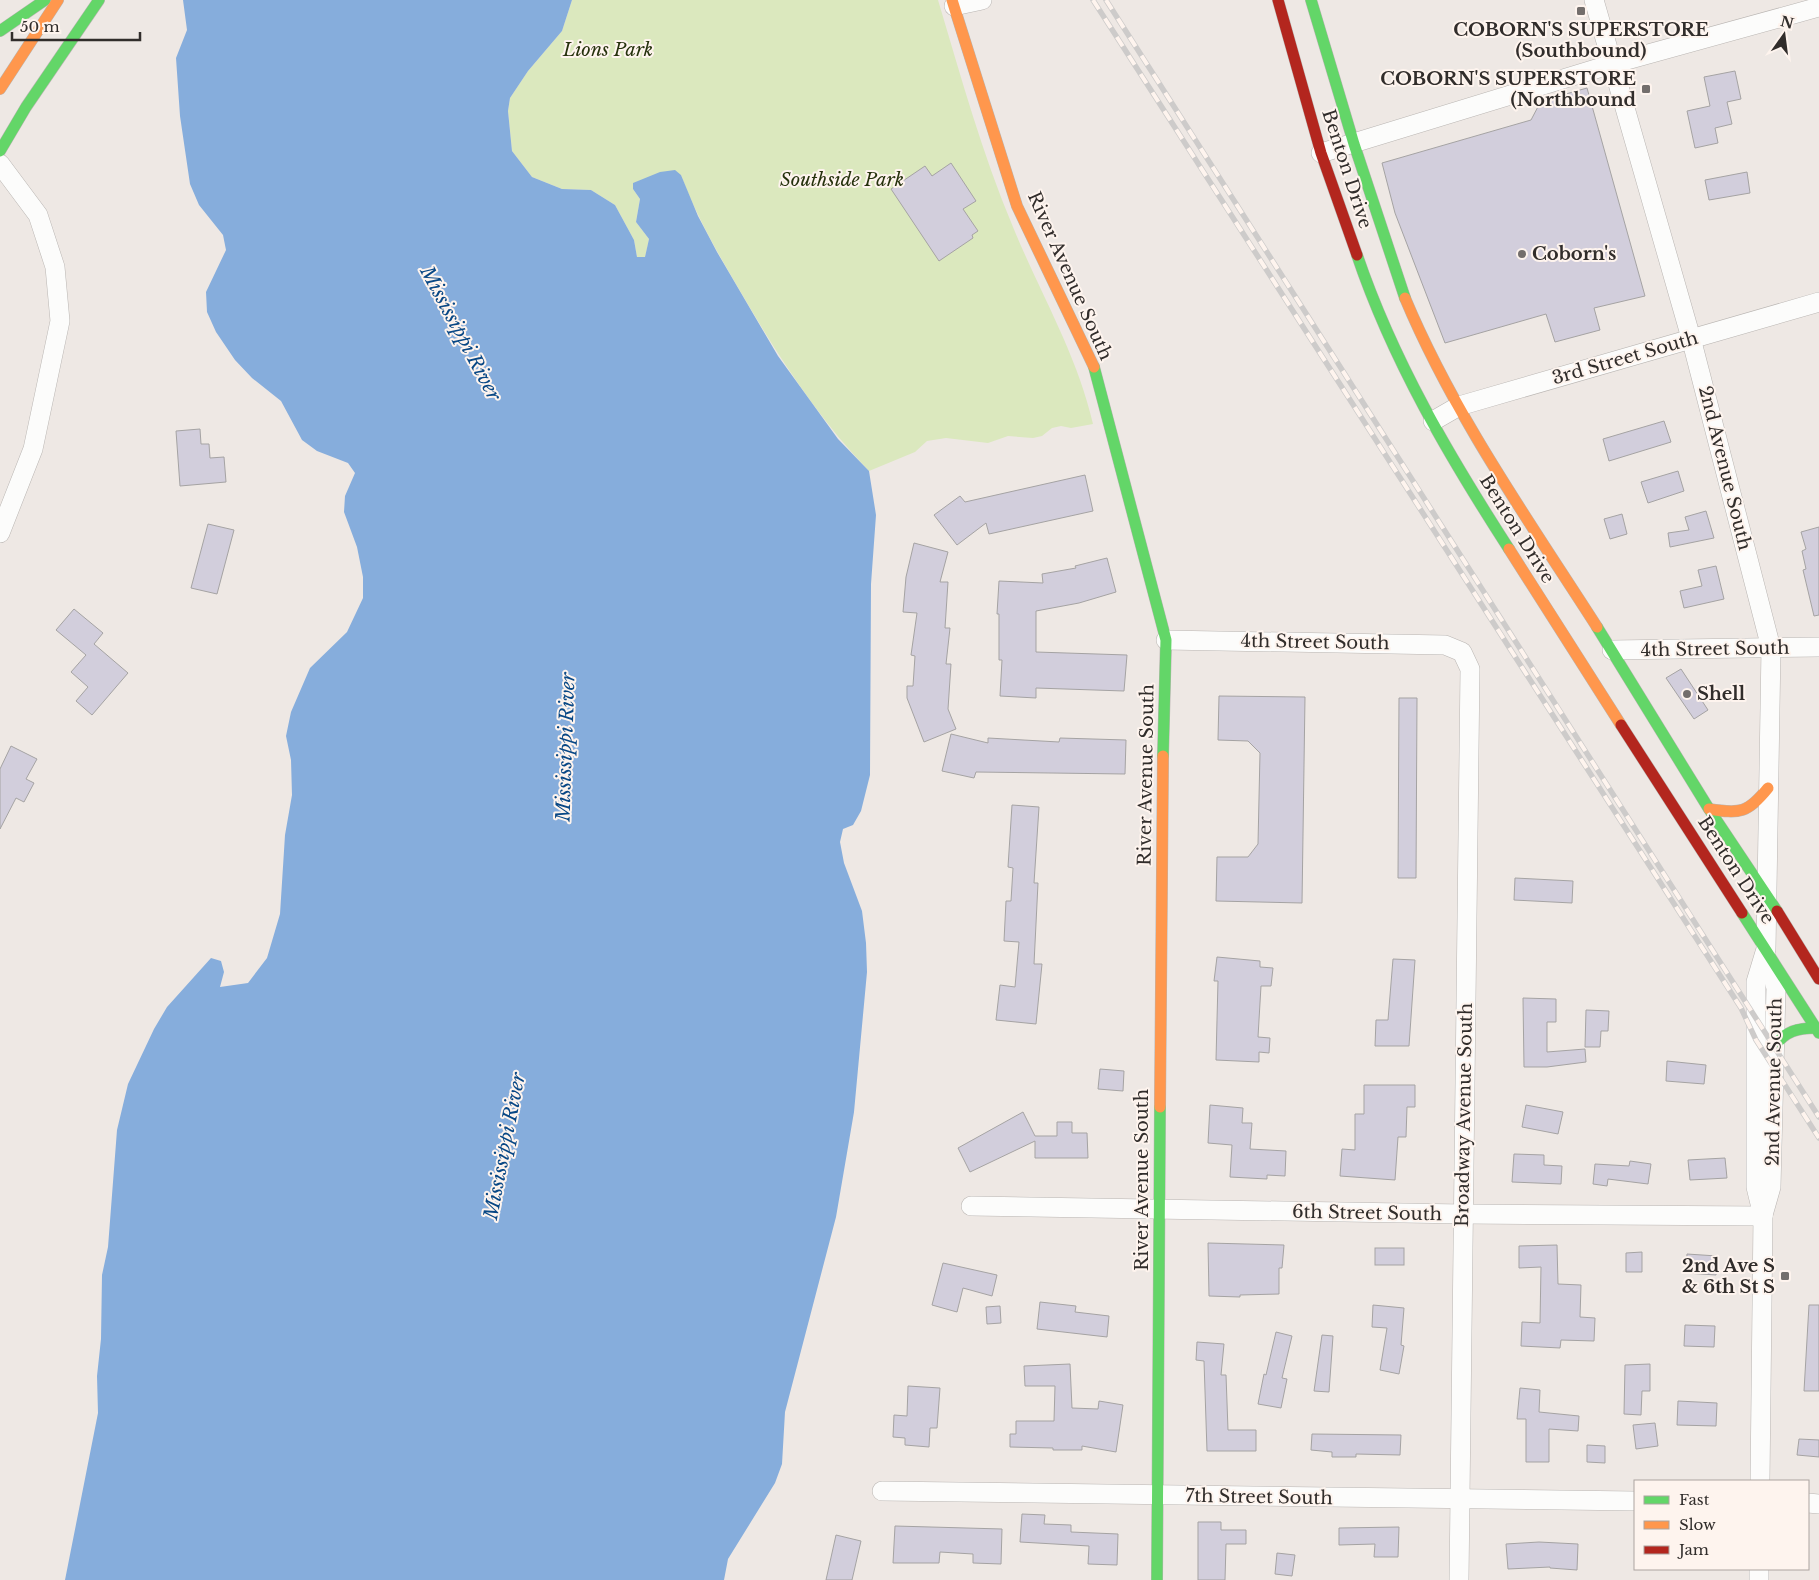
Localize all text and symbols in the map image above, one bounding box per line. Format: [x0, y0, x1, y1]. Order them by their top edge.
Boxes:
marker: COBORN'S SUPERSTORE (Southbound) [1575, 5, 1587, 17]
scale bar [12, 10, 140, 42]
north arrow [1759, 10, 1809, 60]
text: N [1779, 12, 1796, 33]
text: 50 m [20, 17, 60, 36]
place label: COBORN'S SUPERSTORE (Southbound) [1453, 19, 1709, 62]
park label: Lions Park [562, 39, 653, 61]
place label: COBORN'S SUPERSTORE (Northbound [1380, 68, 1637, 111]
marker: COBORN'S SUPERSTORE (Northbound [1640, 83, 1652, 95]
street label: Benton Drive [1317, 107, 1377, 231]
park label: Southside Park [780, 169, 904, 191]
street label: River Avenue South [1023, 188, 1117, 364]
place label: Coborn's [1532, 243, 1616, 265]
marker: Coborn's [1516, 248, 1528, 260]
water label: Mississippi River [415, 261, 506, 406]
street label: 3rd Street South [1550, 327, 1700, 389]
street label: 2nd Avenue South [1694, 384, 1756, 552]
street label: Benton Drive [1475, 471, 1559, 587]
street label: 4th Street South [1240, 630, 1390, 654]
street label: 4th Street South [1640, 637, 1790, 661]
water label: Mississippi River [551, 671, 580, 823]
place label: Shell [1697, 683, 1746, 705]
street label: River Avenue South [1133, 684, 1159, 866]
marker: Shell [1681, 688, 1693, 700]
street label: Benton Drive [1693, 812, 1779, 928]
street label: 2nd Avenue South [1762, 998, 1786, 1166]
street label: Broadway Avenue South [1451, 1003, 1477, 1227]
water label: Mississippi River [479, 1069, 530, 1222]
street label: River Avenue South [1131, 1089, 1153, 1271]
street label: 6th Street South [1292, 1201, 1442, 1225]
place label: 2nd Ave S & 6th St S [1682, 1255, 1775, 1298]
marker: 2nd Ave S & 6th St S [1779, 1270, 1791, 1282]
legend [1634, 1480, 1809, 1570]
street label: 7th Street South [1185, 1485, 1333, 1509]
text: Fast [1679, 1490, 1710, 1509]
text: Slow [1679, 1515, 1716, 1534]
text: Jam [1677, 1540, 1709, 1559]

